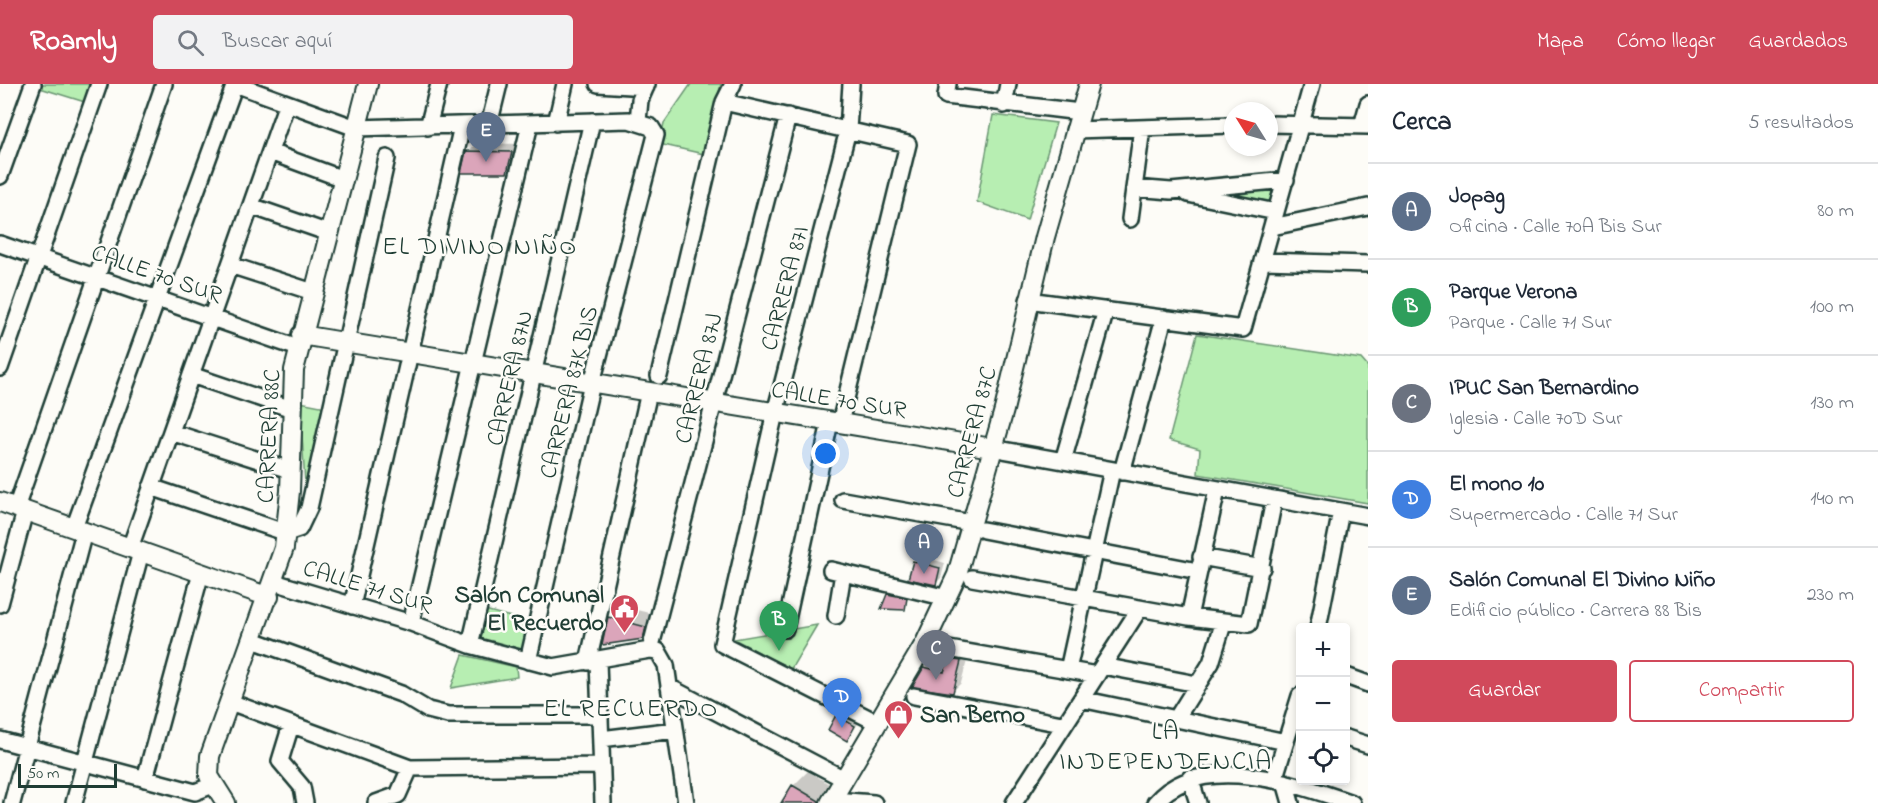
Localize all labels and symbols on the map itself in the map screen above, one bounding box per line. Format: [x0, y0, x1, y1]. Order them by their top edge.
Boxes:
north arrow [1224, 102, 1278, 156]
pin: E [466, 112, 506, 162]
street label: CARRERA 87I [753, 222, 820, 355]
district label: EL DIVINO NIÑO [382, 229, 578, 267]
street label: CALLE 70 SUR [86, 237, 227, 314]
street label: CARRERA 87K BIS [532, 303, 609, 483]
street label: CARRERA 87N [479, 307, 544, 450]
street label: CARRERA 87J [667, 309, 734, 448]
street label: CARRERA 87C [939, 363, 1008, 502]
street label: CARRERA 88C [250, 368, 291, 504]
street label: CALLE 70 SUR [769, 374, 909, 430]
your location [811, 439, 840, 468]
pin: A [904, 524, 944, 574]
street label: CALLE 71 SUR [298, 552, 437, 625]
place label: Salón Comunal El Recuerdo [455, 579, 604, 642]
public building icon: Salón Comunal El Recuerdo [609, 592, 641, 634]
pin: B [760, 602, 798, 651]
pin: C [916, 630, 956, 680]
pin: D [822, 678, 862, 728]
district label: EL RECUERDO [543, 691, 719, 729]
shop icon: San Berno [883, 698, 915, 740]
place label: San Berno [920, 699, 1025, 734]
district label: LA INDEPENDENCIA [1059, 714, 1273, 782]
scale bar [18, 761, 117, 788]

